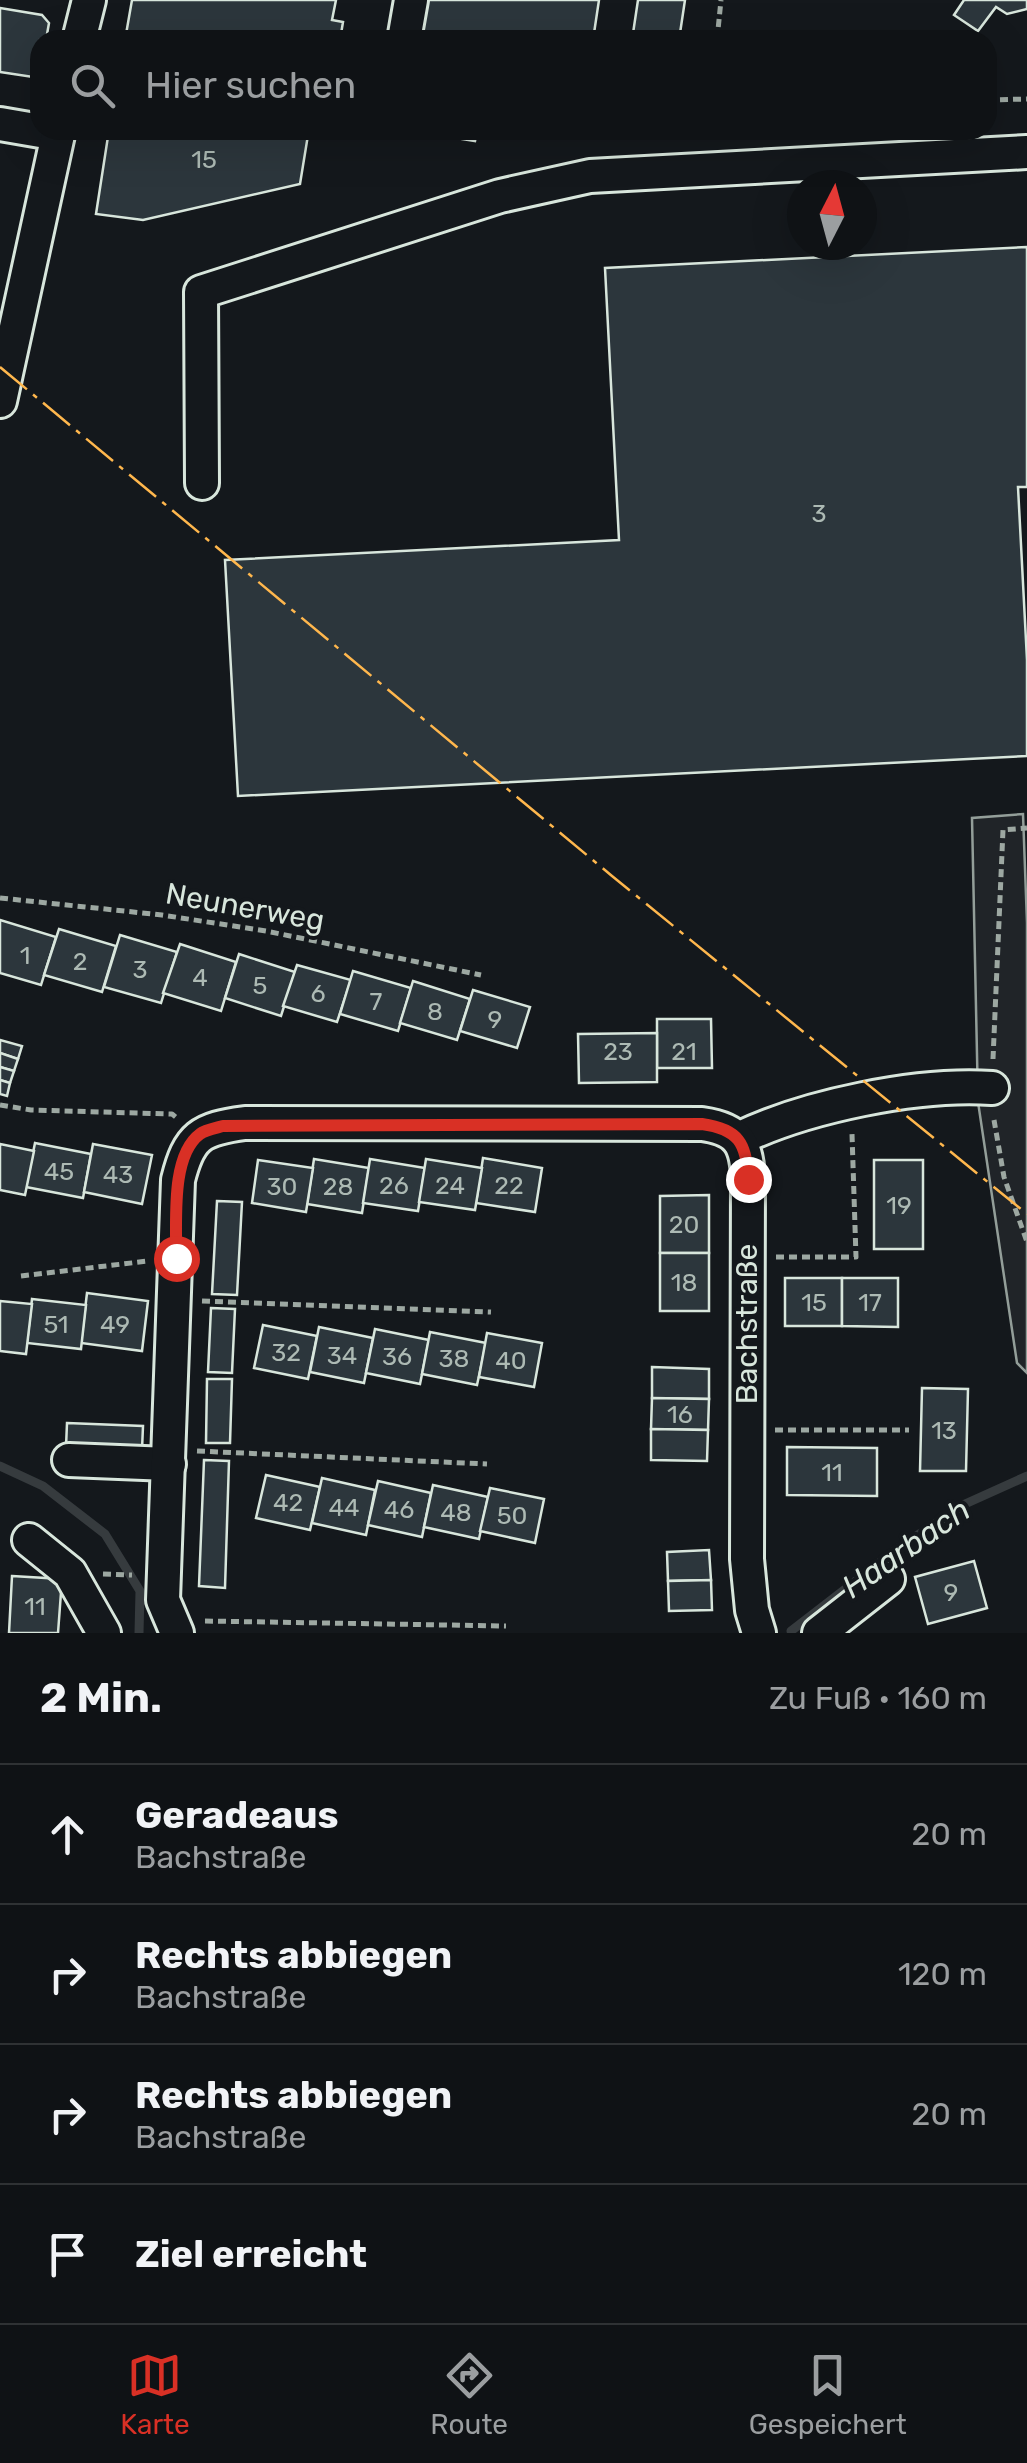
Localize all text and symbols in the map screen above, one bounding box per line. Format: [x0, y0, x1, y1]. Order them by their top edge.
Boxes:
search box [30, 30, 997, 140]
icon: search [65, 58, 120, 113]
text: Hier suchen [145, 62, 356, 108]
house number: 15 [191, 145, 217, 174]
north arrow [787, 170, 877, 260]
house number: 3 [811, 499, 827, 528]
street label: Neunerweg [163, 875, 327, 939]
house number: 1 [20, 941, 30, 970]
house number: 2 [73, 947, 87, 976]
house number: 3 [132, 955, 148, 984]
house number: 4 [192, 963, 208, 992]
house number: 5 [253, 971, 267, 1000]
house number: 6 [310, 979, 326, 1008]
house number: 7 [370, 987, 383, 1016]
house number: 8 [427, 997, 443, 1026]
house number: 9 [488, 1005, 502, 1034]
house number: 23 [603, 1037, 633, 1066]
house number: 21 [671, 1037, 697, 1066]
house number: 45 [44, 1157, 74, 1186]
route end [726, 1157, 772, 1203]
house number: 43 [103, 1160, 133, 1189]
house number: 26 [379, 1171, 409, 1200]
house number: 24 [435, 1171, 465, 1200]
house number: 22 [494, 1171, 524, 1200]
house number: 30 [267, 1172, 297, 1201]
house number: 28 [323, 1172, 353, 1201]
house number: 19 [886, 1191, 912, 1220]
house number: 20 [669, 1210, 699, 1239]
route start [154, 1236, 200, 1282]
street label: Bachstraße [729, 1244, 765, 1404]
house number: 18 [671, 1268, 697, 1297]
house number: 15 [801, 1288, 827, 1317]
house number: 17 [858, 1288, 882, 1317]
house number: 51 [43, 1310, 69, 1339]
house number: 49 [100, 1310, 130, 1339]
house number: 32 [271, 1338, 301, 1367]
house number: 34 [327, 1341, 357, 1370]
house number: 36 [382, 1342, 412, 1371]
house number: 38 [439, 1344, 469, 1373]
house number: 40 [495, 1346, 527, 1375]
house number: 16 [667, 1400, 693, 1429]
house number: 13 [931, 1416, 957, 1445]
house number: 11 [821, 1458, 843, 1487]
house number: 42 [273, 1488, 303, 1517]
water label: Haarbach [835, 1490, 977, 1606]
house number: 44 [328, 1493, 360, 1522]
house number: 46 [384, 1495, 414, 1524]
house number: 48 [440, 1498, 472, 1527]
house number: 50 [497, 1501, 527, 1530]
house number: 9 [944, 1578, 958, 1607]
house number: 11 [24, 1592, 46, 1621]
text: 2 Min. [40, 1673, 162, 1723]
text: Zu Fuß · 160 m [769, 1679, 987, 1717]
text: Geradeaus [135, 1792, 339, 1838]
icon: ahead [40, 1807, 95, 1862]
text: 20 m [912, 1815, 987, 1853]
text: Bachstraße [135, 1838, 306, 1876]
text: Rechts abbiegen [135, 1932, 452, 1978]
icon: right [40, 1947, 95, 2002]
text: 120 m [898, 1955, 987, 1993]
text: Bachstraße [135, 1978, 306, 2016]
text: Rechts abbiegen [135, 2072, 452, 2118]
icon: right [40, 2087, 95, 2142]
text: 20 m [912, 2095, 987, 2133]
text: Bachstraße [135, 2118, 306, 2156]
icon: arrive [40, 2227, 95, 2282]
text: Ziel erreicht [135, 2231, 367, 2277]
tab: Karte [120, 2348, 190, 2441]
tab: Route [430, 2348, 508, 2441]
tab: Gespeichert [749, 2348, 907, 2441]

